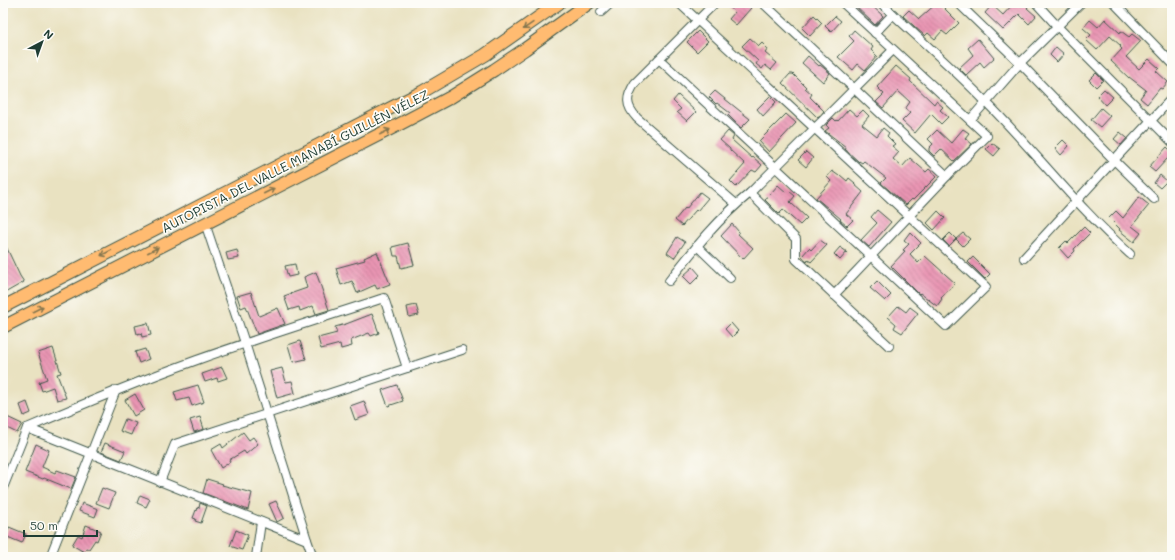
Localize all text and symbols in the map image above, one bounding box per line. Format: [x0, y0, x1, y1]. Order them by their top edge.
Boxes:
north arrow [22, 22, 62, 62]
one-way arrow [523, 22, 534, 30]
text: N [41, 26, 57, 42]
street label: AUTOPISTA DEL VALLE MANABÍ GUILLÉN VÉLEZ [158, 85, 432, 236]
one-way arrow [379, 128, 391, 135]
one-way arrow [263, 187, 275, 194]
one-way arrow [147, 246, 159, 253]
one-way arrow [100, 250, 112, 258]
one-way arrow [31, 305, 43, 312]
scale bar [24, 512, 97, 538]
text: 50 m [30, 517, 58, 533]

